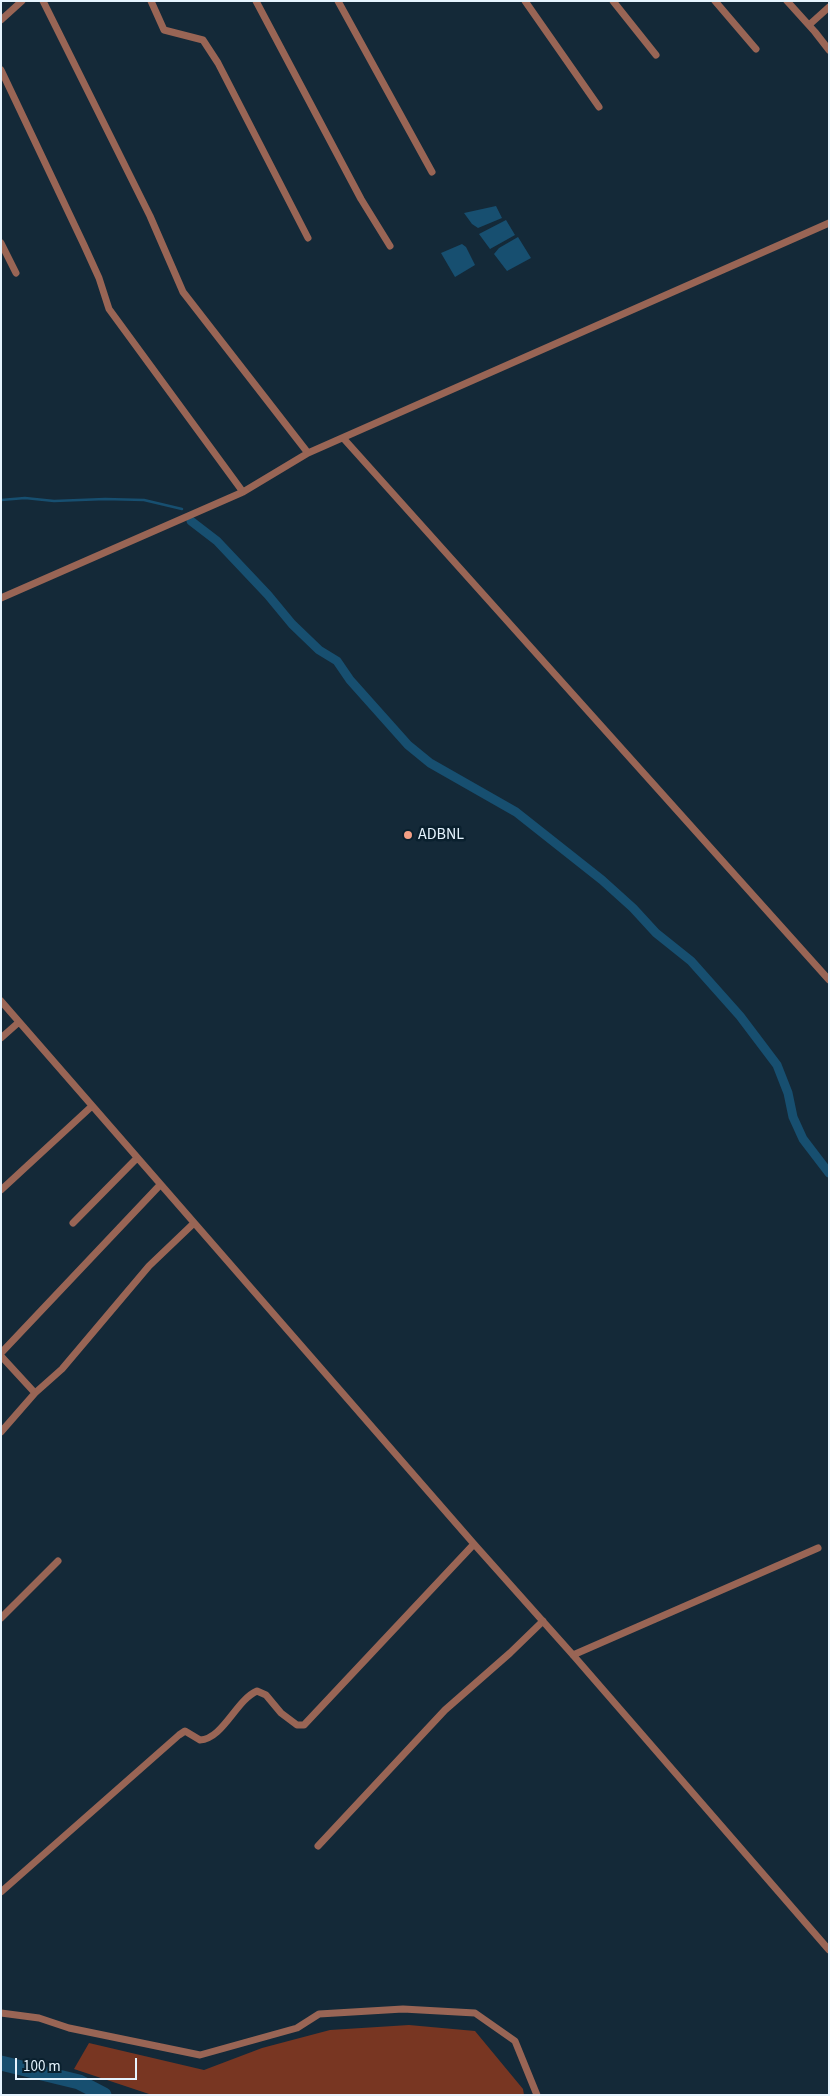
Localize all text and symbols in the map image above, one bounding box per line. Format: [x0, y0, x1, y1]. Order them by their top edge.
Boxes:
place label: ADBNL [418, 825, 464, 845]
marker: ADBNL [402, 829, 414, 841]
scale bar [18, 2048, 140, 2080]
text: 100 m [23, 2056, 61, 2077]

